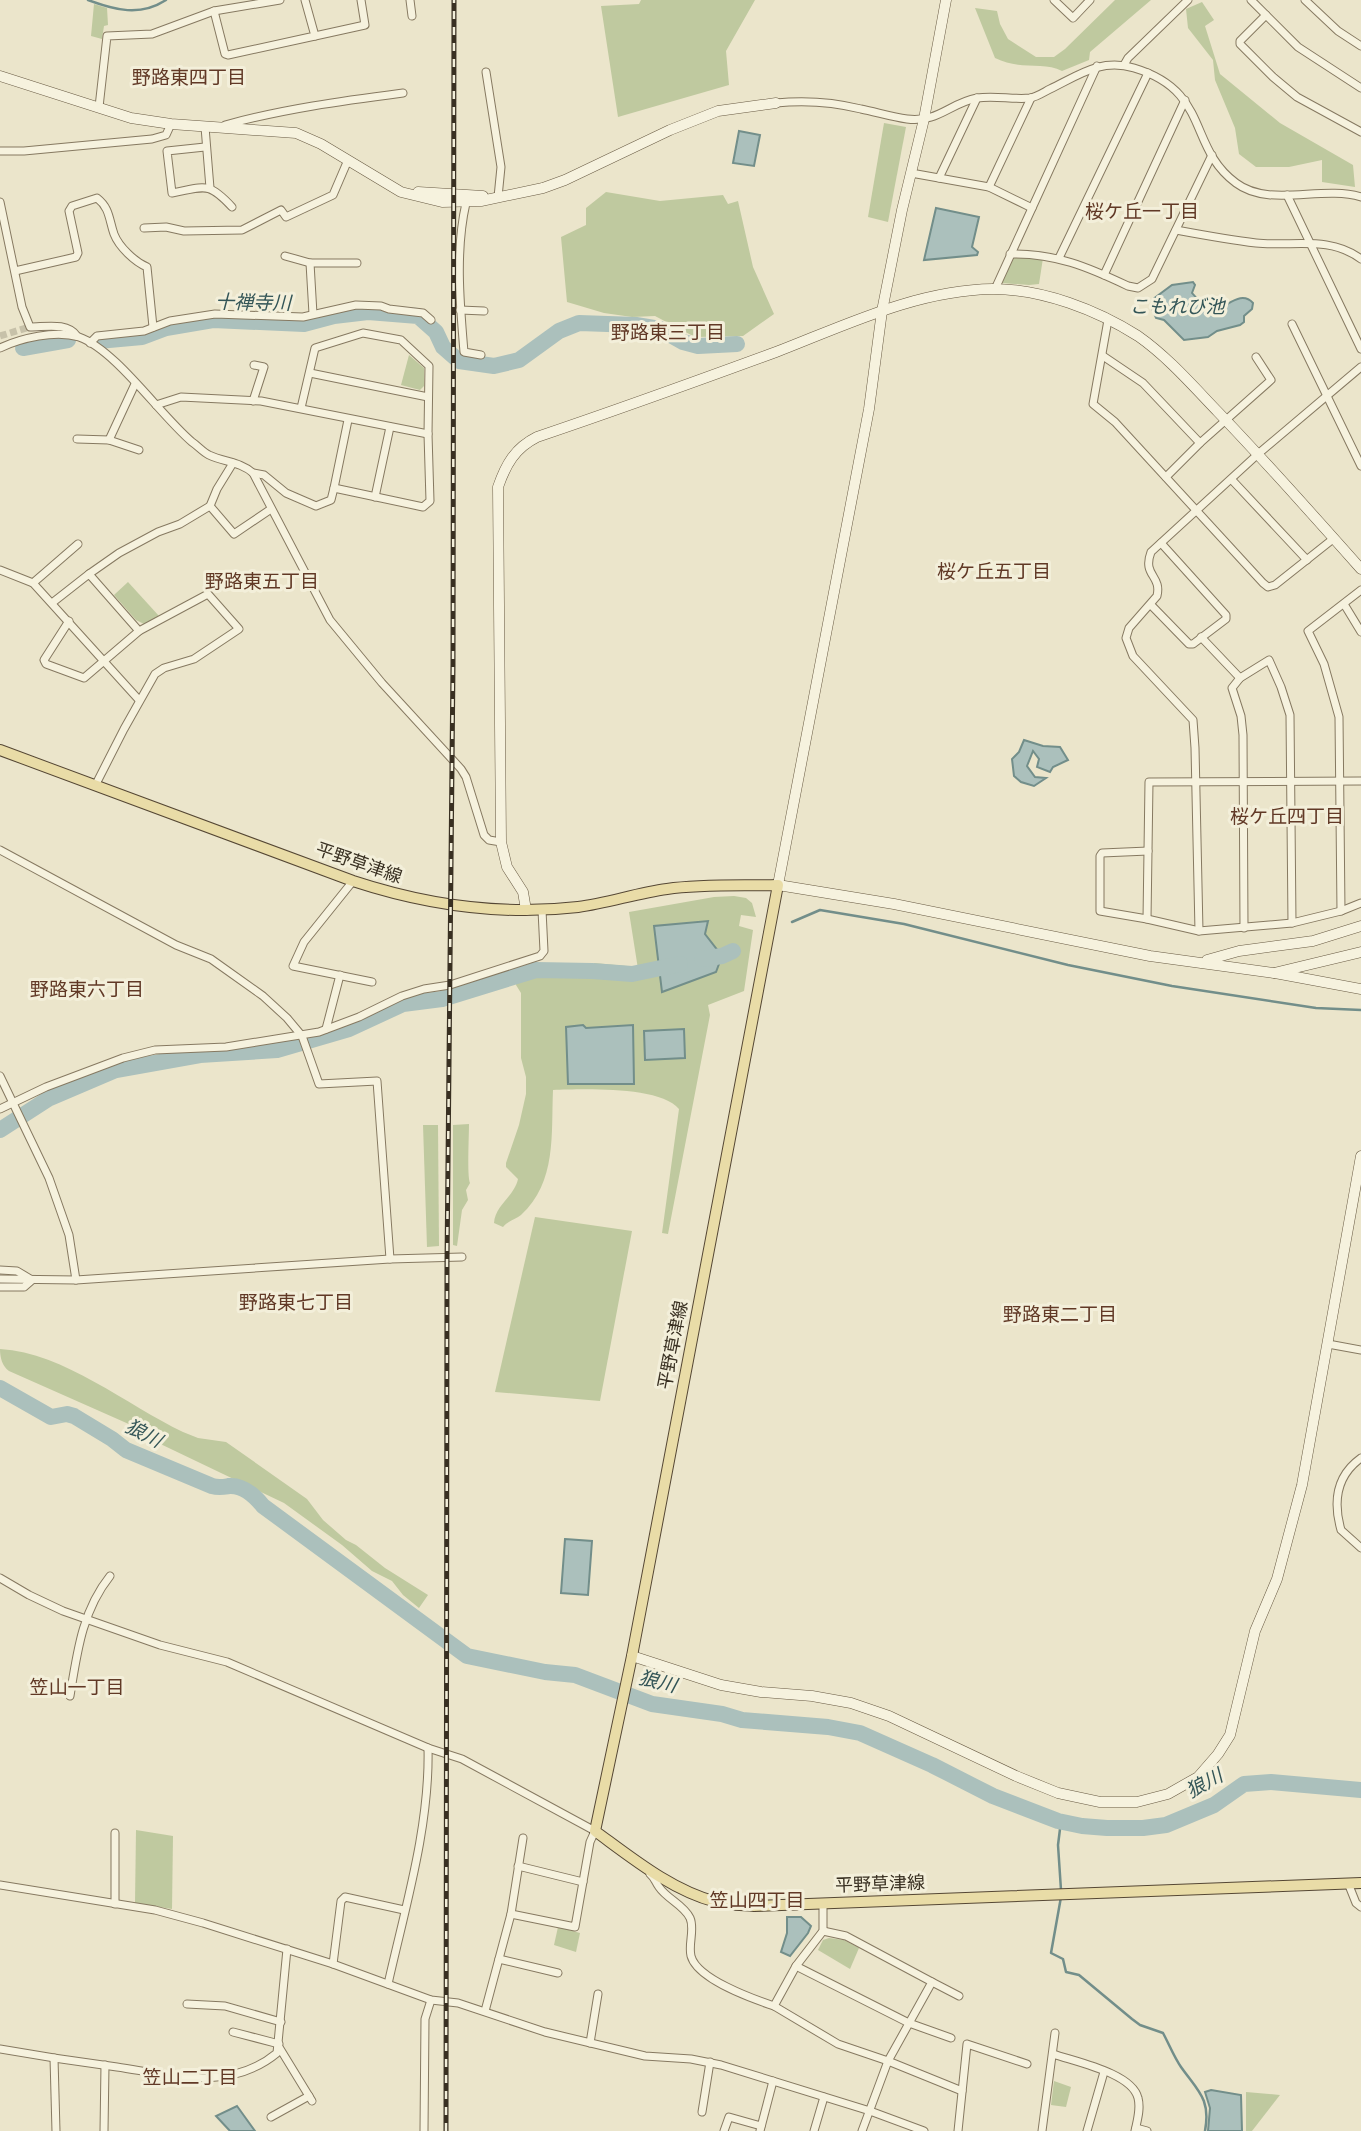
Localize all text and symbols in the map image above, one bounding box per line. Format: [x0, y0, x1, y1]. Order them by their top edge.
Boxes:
district label: 野路東四丁目 [132, 66, 246, 89]
district label: 桜ケ丘一丁目 [1085, 200, 1199, 223]
water label: 十禅寺川 [215, 290, 293, 315]
water label: こもれび池 [1129, 295, 1226, 318]
district label: 野路東三丁目 [611, 321, 725, 344]
district label: 桜ケ丘五丁目 [937, 560, 1051, 583]
district label: 野路東五丁目 [205, 570, 319, 593]
district label: 桜ケ丘四丁目 [1230, 805, 1344, 828]
street label: 平野草津線 [313, 838, 405, 888]
district label: 野路東六丁目 [30, 978, 144, 1001]
district label: 野路東七丁目 [239, 1291, 353, 1314]
street label: 平野草津線 [654, 1299, 692, 1391]
district label: 野路東二丁目 [1003, 1303, 1117, 1326]
water label: 狼川 [122, 1415, 168, 1453]
water label: 狼川 [637, 1666, 681, 1698]
district label: 笠山一丁目 [29, 1676, 125, 1699]
water label: 狼川 [1182, 1763, 1228, 1803]
street label: 平野草津線 [835, 1871, 925, 1897]
district label: 笠山四丁目 [709, 1889, 805, 1912]
district label: 笠山二丁目 [142, 2066, 238, 2089]

